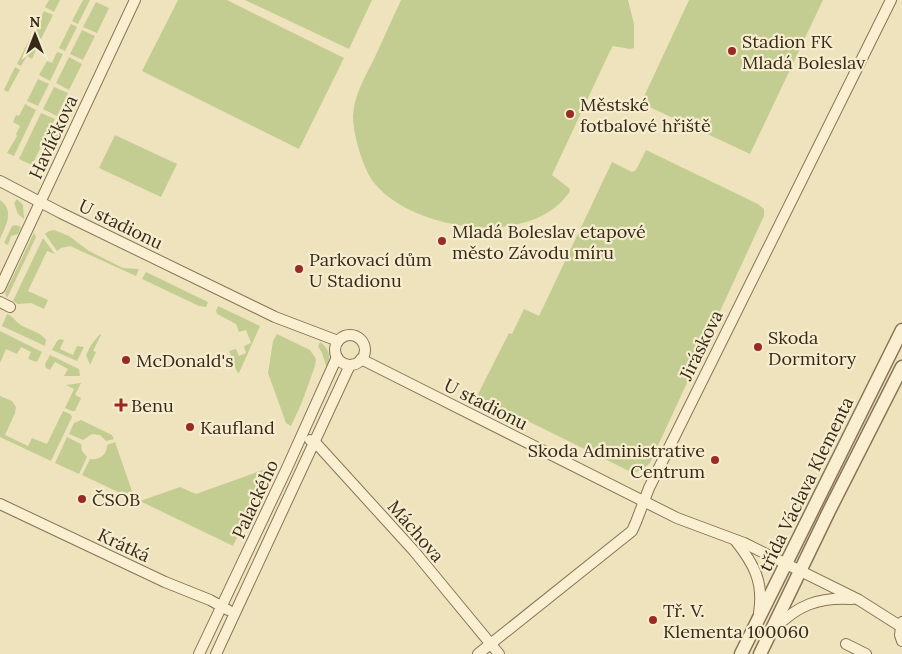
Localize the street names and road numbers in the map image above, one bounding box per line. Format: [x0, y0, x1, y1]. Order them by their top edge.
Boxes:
street label: Havlíčkova [24, 91, 82, 183]
street label: U stadionu [75, 194, 167, 254]
street label: Jiráskova [674, 306, 728, 385]
street label: U stadionu [440, 373, 532, 435]
street label: třída Václava Klementa [754, 393, 858, 575]
street label: Palackého [227, 456, 283, 542]
street label: Máchova [383, 495, 449, 567]
street label: Krátká [94, 523, 154, 567]

